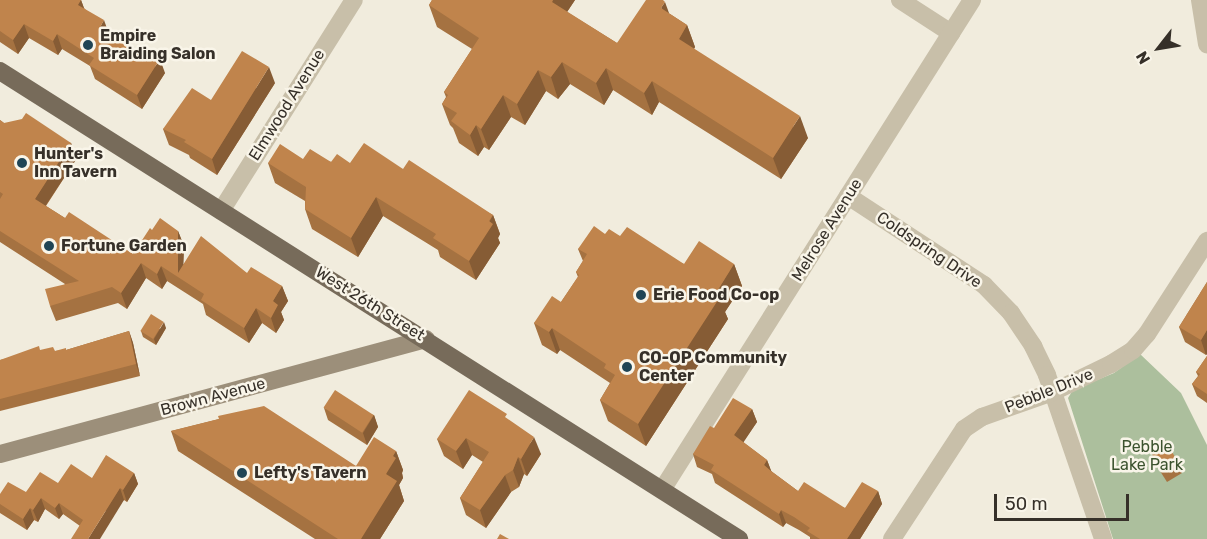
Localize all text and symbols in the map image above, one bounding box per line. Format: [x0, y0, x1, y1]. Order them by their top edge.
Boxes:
north arrow [1129, 18, 1189, 78]
place label: Empire Braiding Salon [100, 26, 216, 64]
marker: Empire Braiding Salon [81, 38, 95, 52]
street label: Elmwood Avenue [245, 46, 329, 164]
text: N [1132, 48, 1154, 67]
place label: Hunter's Inn Tavern [34, 144, 117, 182]
marker: Hunter's Inn Tavern [15, 156, 29, 170]
street label: Melrose Avenue [788, 175, 866, 285]
street label: Coldspring Drive [873, 208, 985, 292]
place label: Fortune Garden [61, 236, 187, 256]
marker: Fortune Garden [42, 239, 56, 253]
street label: West 26th Street [312, 263, 428, 345]
place label: Erie Food Co-op [653, 285, 779, 305]
marker: Erie Food Co-op [634, 288, 648, 302]
place label: CO-OP Community Center [639, 348, 787, 386]
marker: CO-OP Community Center [620, 360, 634, 374]
street label: Pebble Drive [1002, 365, 1096, 417]
street label: Brown Avenue [158, 374, 268, 420]
park label: Pebble Lake Park [1111, 437, 1183, 475]
place label: Lefty's Tavern [254, 463, 367, 483]
marker: Lefty's Tavern [235, 466, 249, 480]
scale bar [997, 482, 1132, 520]
text: 50 m [1005, 493, 1048, 515]

